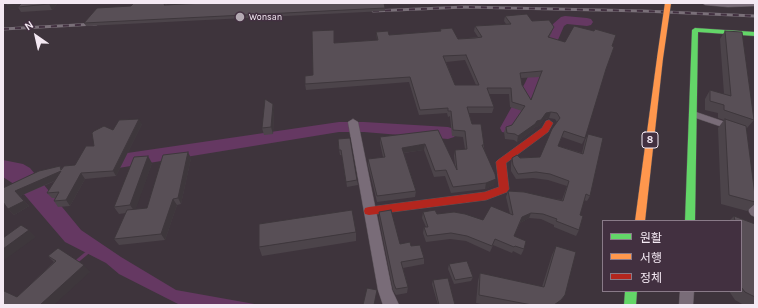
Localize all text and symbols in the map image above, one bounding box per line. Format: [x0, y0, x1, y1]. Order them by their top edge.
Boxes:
marker: Wonsan [234, 11, 246, 23]
place label: Wonsan [249, 12, 282, 22]
north arrow [16, 16, 56, 56]
text: N [22, 18, 36, 33]
road number: 8 [642, 132, 658, 148]
legend [602, 220, 742, 292]
text: 원활 [640, 231, 662, 245]
text: 서행 [640, 251, 662, 265]
text: 정체 [640, 271, 662, 285]

